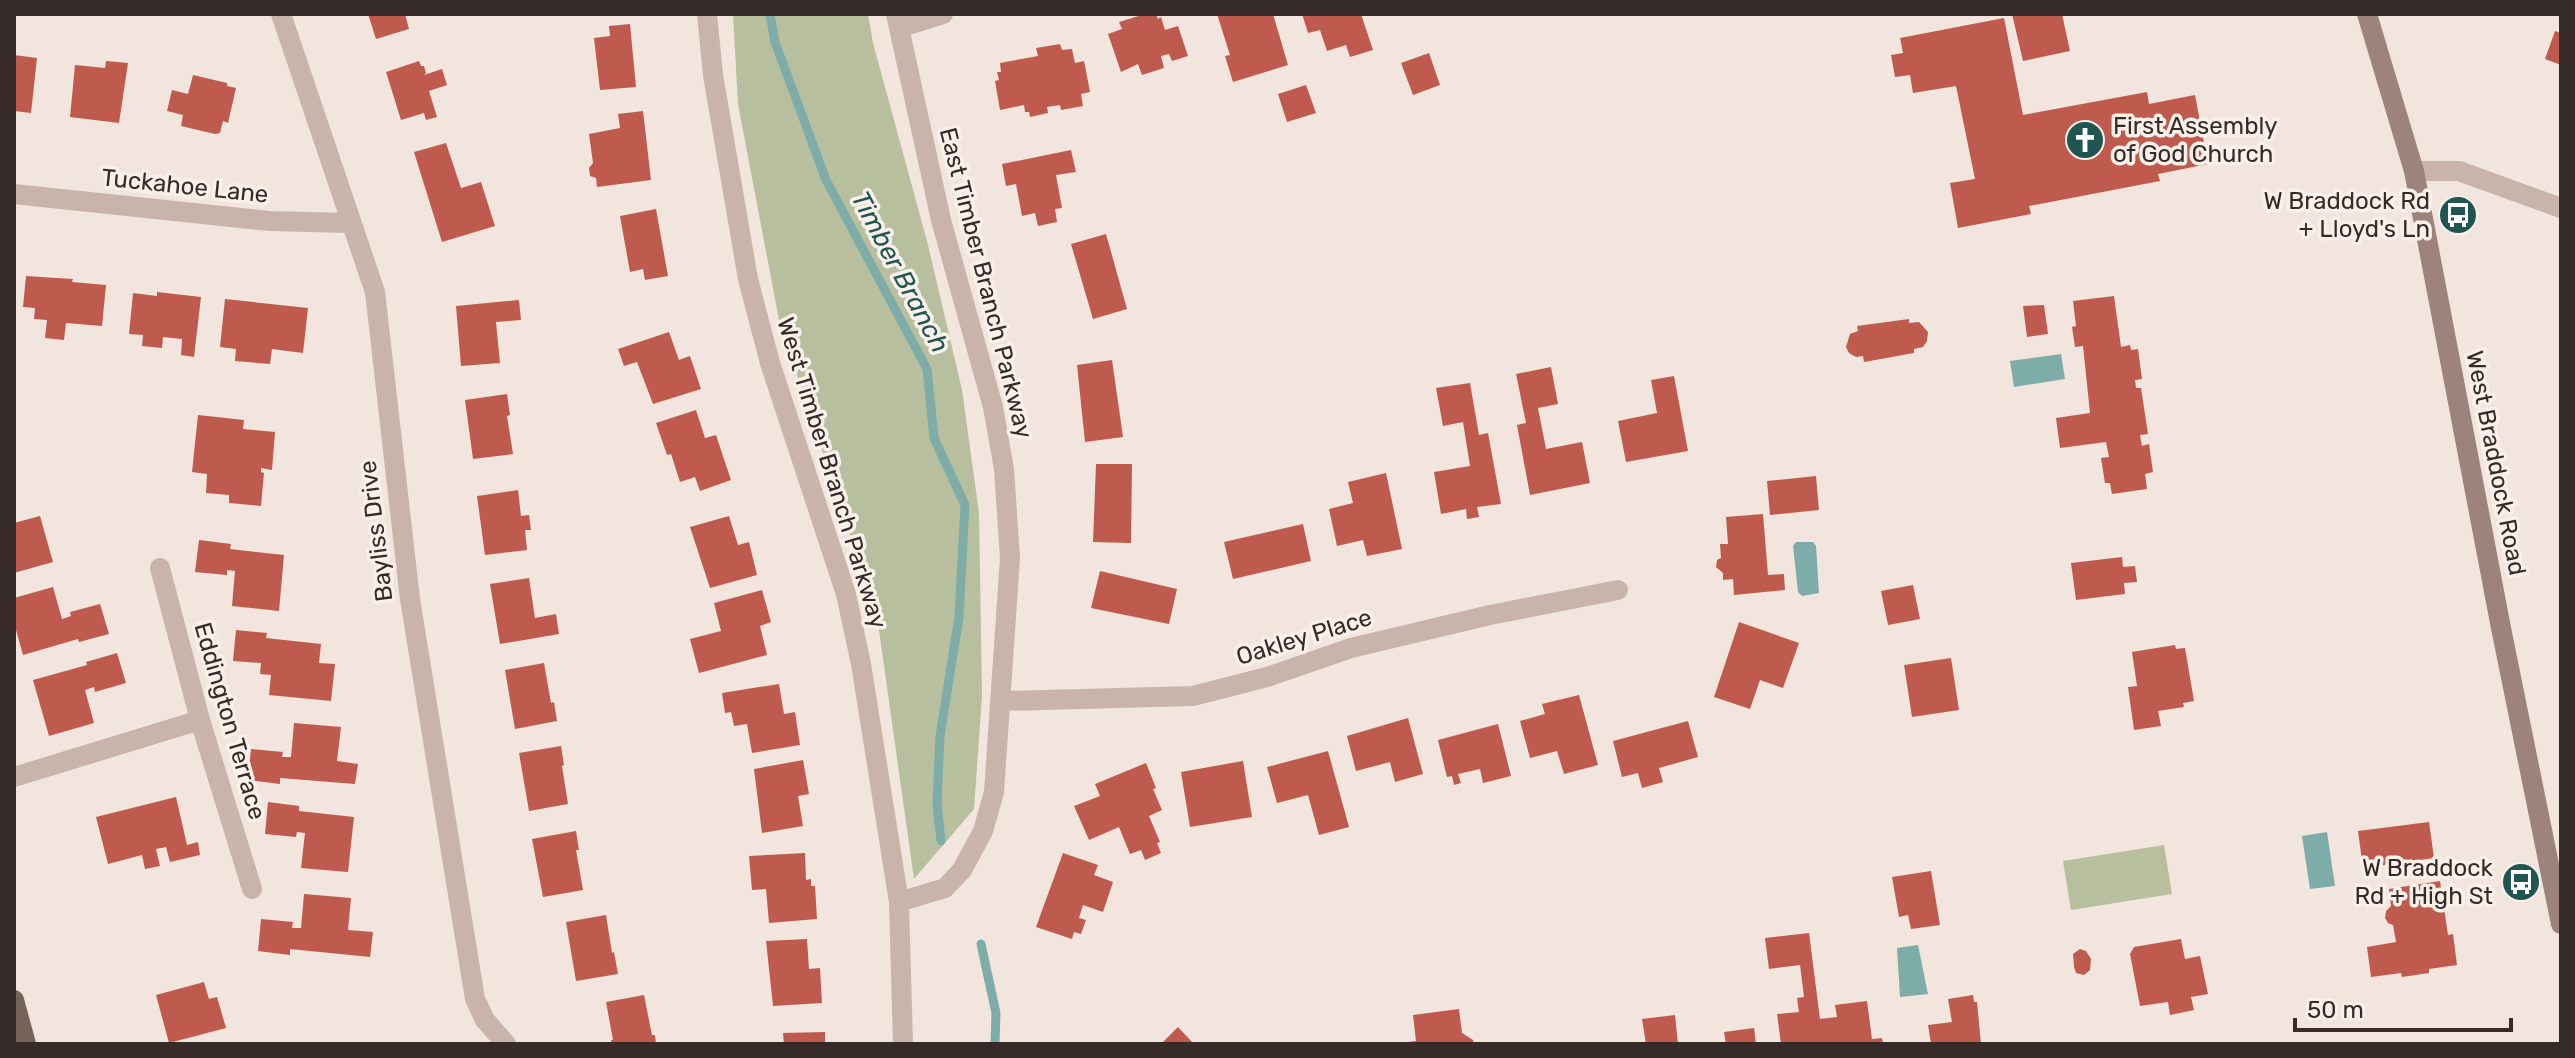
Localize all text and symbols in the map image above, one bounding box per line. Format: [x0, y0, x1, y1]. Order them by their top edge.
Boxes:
place label: First Assembly of God Church [2113, 112, 2278, 168]
church icon: First Assembly of God Church [2064, 119, 2106, 161]
street label: East Timber Branch Parkway [934, 125, 1038, 441]
street label: Tuckahoe Lane [100, 163, 270, 209]
water label: Timber Branch [844, 186, 956, 358]
place label: W Braddock Rd + Lloyd's Ln [2264, 187, 2430, 243]
bus stop icon: W Braddock Rd + Lloyd's Ln [2437, 194, 2479, 236]
street label: West Timber Branch Parkway [771, 314, 893, 632]
street label: West Braddock Road [2460, 348, 2532, 578]
street label: Bayliss Drive [353, 459, 399, 603]
street label: Oakley Place [1233, 603, 1375, 671]
street label: Eddington Terrace [188, 619, 272, 823]
place label: W Braddock Rd + High St [2354, 854, 2494, 910]
bus stop icon: W Braddock Rd + High St [2500, 861, 2542, 903]
scale bar [2295, 982, 2511, 1032]
text: 50 m [2307, 996, 2364, 1024]

